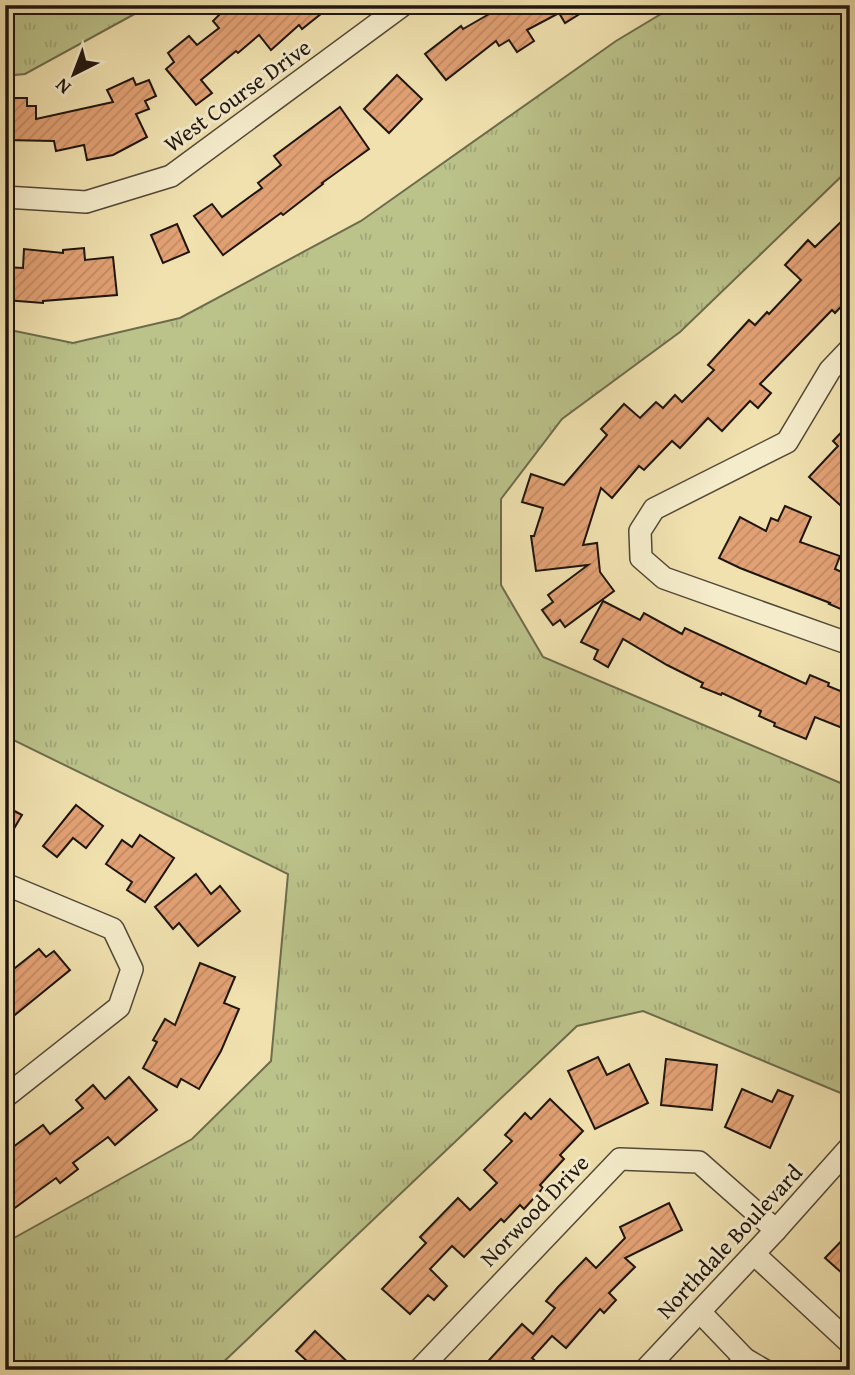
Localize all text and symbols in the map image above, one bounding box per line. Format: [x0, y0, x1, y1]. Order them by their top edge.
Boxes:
street label: West Course Drive [157, 30, 317, 160]
north arrow [38, 38, 108, 108]
text: N [48, 72, 77, 101]
street label: Norwood Drive [472, 1147, 596, 1273]
street label: Northdale Boulevard [649, 1156, 810, 1326]

